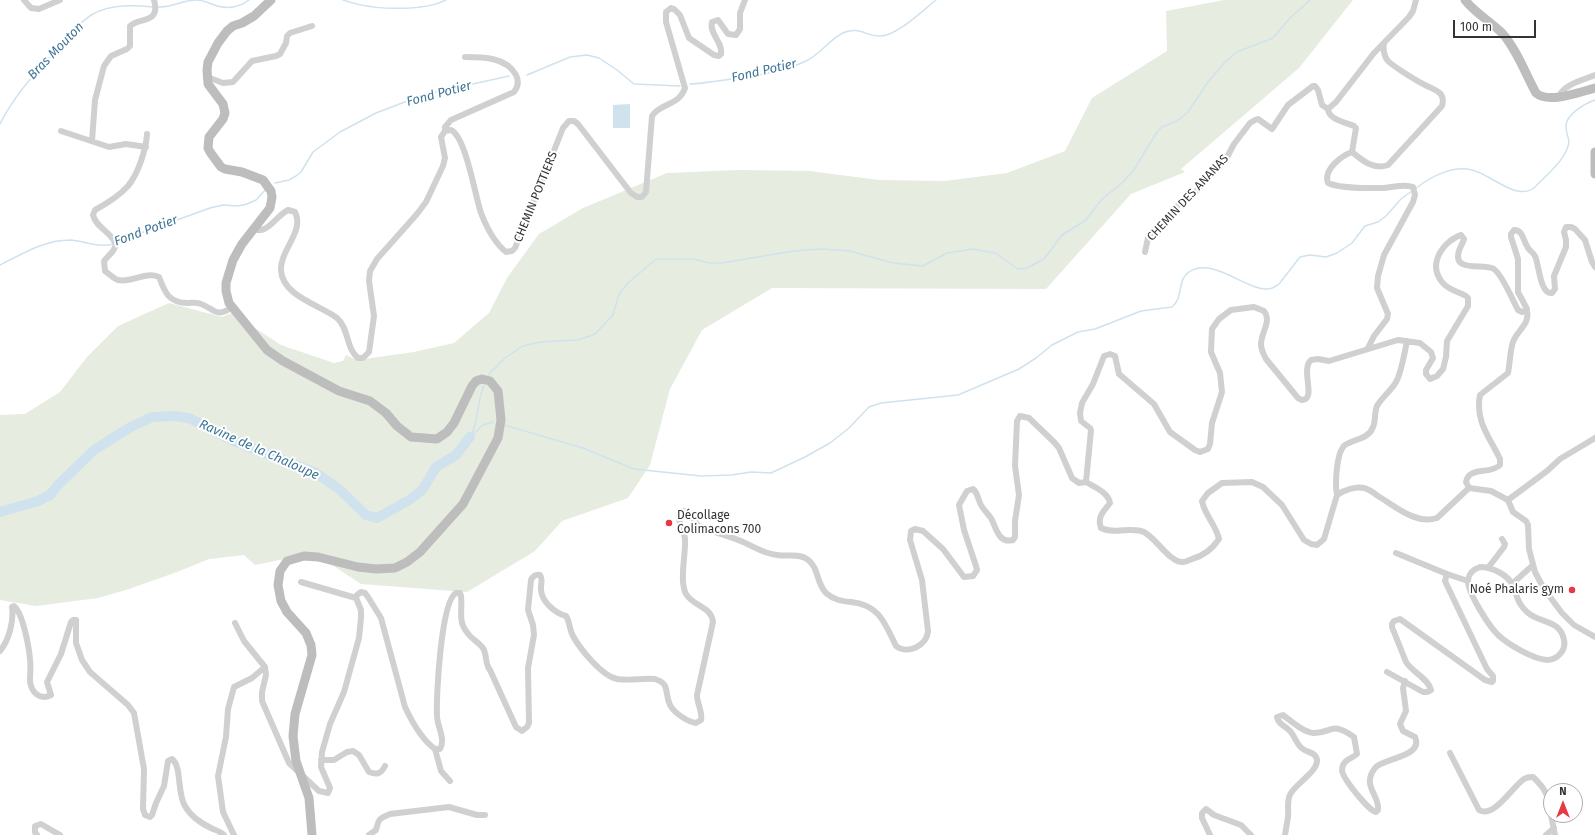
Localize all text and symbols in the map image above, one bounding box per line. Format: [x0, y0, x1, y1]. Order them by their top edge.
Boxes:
scale bar [1455, 12, 1538, 38]
water label: Bras Mouton [25, 19, 87, 83]
text: 100 m [1460, 20, 1492, 34]
water label: Fond Potier [730, 56, 798, 86]
water label: Fond Potier [405, 78, 473, 110]
street label: CHEMIN POTTIERS [511, 150, 561, 244]
street label: CHEMIN DES ANANAS [1144, 152, 1232, 244]
water label: Fond Potier [112, 212, 180, 250]
water label: Ravine de la Chaloupe [197, 417, 321, 483]
place label: Décollage Colimacons 700 [677, 509, 761, 537]
marker: Décollage Colimacons 700 [664, 518, 674, 528]
place label: Noé Phalaris gym [1470, 583, 1564, 597]
marker: Noé Phalaris gym [1567, 585, 1577, 595]
north arrow [1543, 783, 1583, 823]
text: N [1559, 785, 1567, 798]

